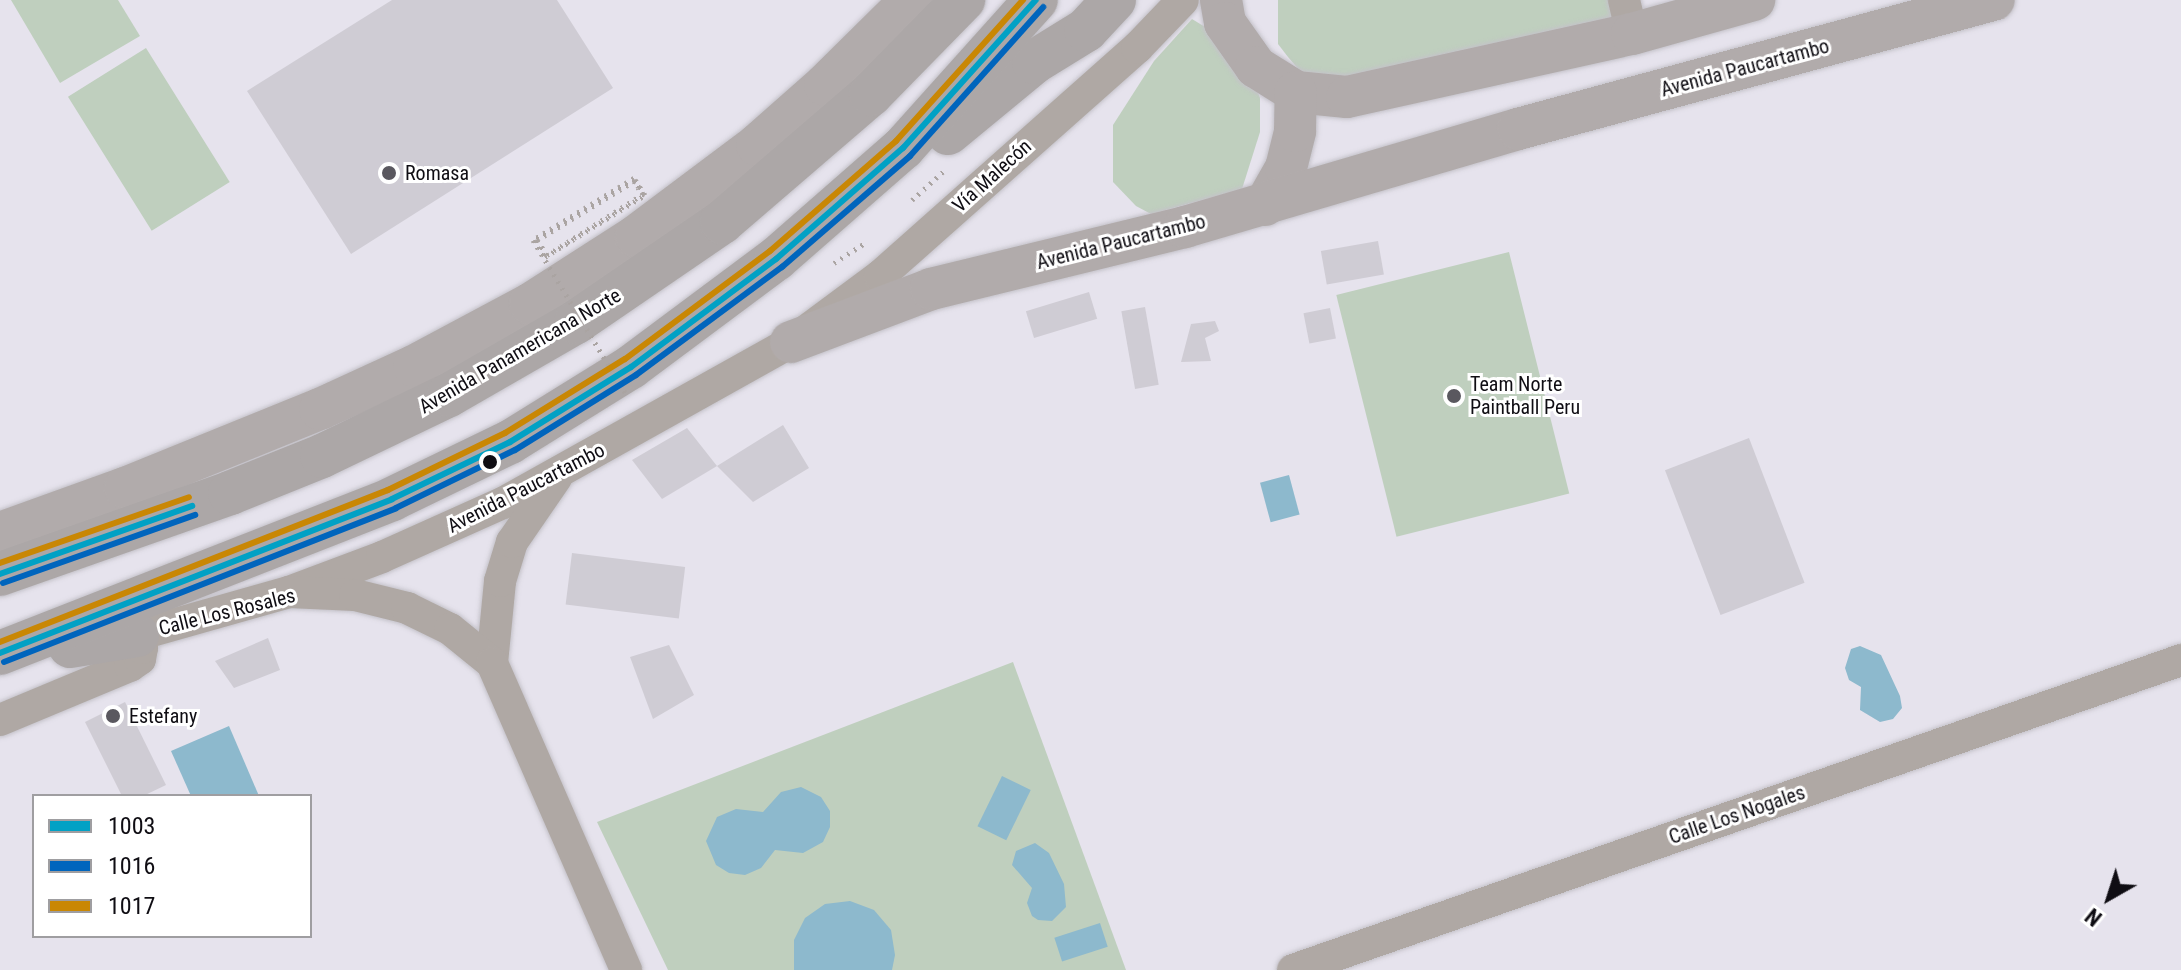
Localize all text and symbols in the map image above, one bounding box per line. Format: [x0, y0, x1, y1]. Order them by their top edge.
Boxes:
street label: Avenida Paucartambo [1658, 34, 1832, 102]
street label: Vía Malecón [948, 134, 1036, 218]
place label: Romasa [405, 161, 469, 185]
marker: Romasa [380, 164, 398, 182]
street label: Avenida Paucartambo [1034, 209, 1208, 275]
street label: Avenida Panamericana Norte [415, 283, 625, 419]
place label: Team Norte Paintball Peru [1470, 372, 1580, 419]
marker: Team Norte Paintball Peru [1445, 387, 1463, 405]
street label: Avenida Paucartambo [443, 438, 609, 538]
unlabelled marker [482, 454, 498, 470]
street label: Calle Los Rosales [156, 583, 298, 641]
place label: Estefany [129, 704, 197, 728]
marker: Estefany [104, 707, 122, 725]
street label: Calle Los Nogales [1666, 780, 1808, 850]
legend [32, 794, 312, 938]
text: 1003 [108, 812, 155, 840]
text: 1016 [108, 852, 155, 880]
north arrow [2069, 858, 2149, 938]
text: 1017 [108, 892, 155, 920]
text: N [2080, 903, 2107, 931]

